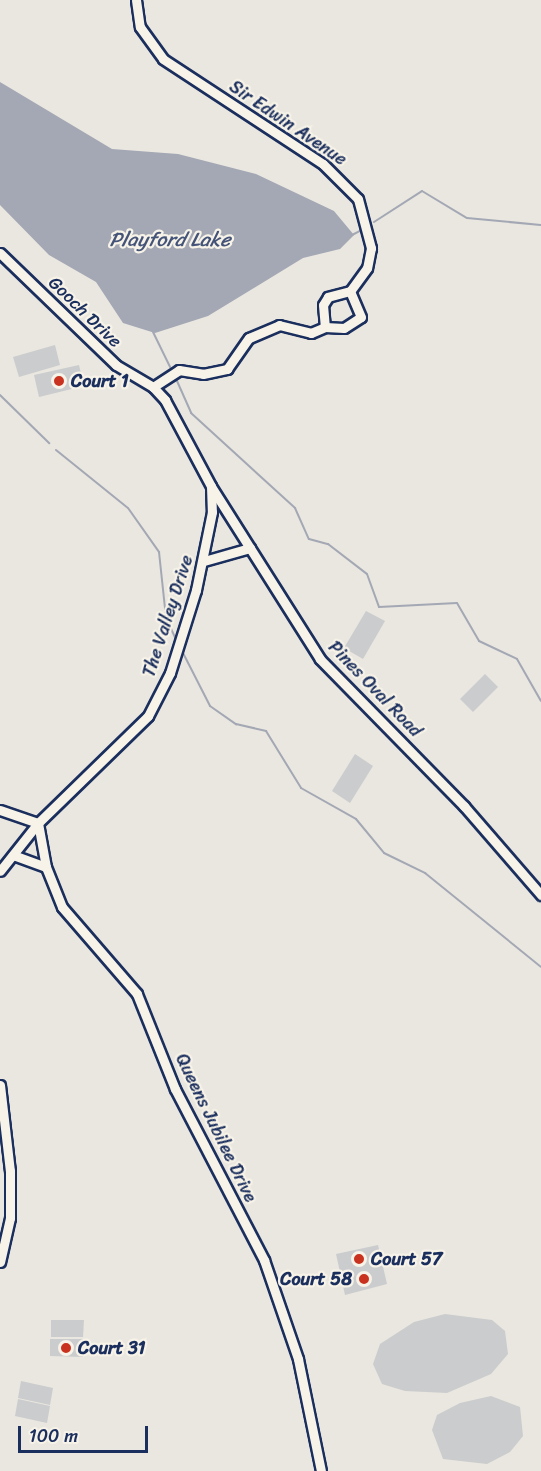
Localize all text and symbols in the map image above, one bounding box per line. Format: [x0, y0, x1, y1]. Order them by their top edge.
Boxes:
street label: Sir Edwin Avenue [225, 76, 351, 170]
water label: Playford Lake [109, 227, 231, 251]
street label: Gooch Drive [44, 272, 126, 352]
place label: Court 1 [71, 370, 129, 392]
marker: Court 1 [52, 374, 66, 388]
street label: The Valley Drive [138, 553, 198, 679]
street label: Pines Oval Road [324, 636, 426, 742]
street label: Queens Jubilee Drive [170, 1050, 262, 1206]
place label: Court 57 [371, 1248, 442, 1270]
marker: Court 57 [352, 1252, 366, 1266]
place label: Court 58 [280, 1268, 352, 1290]
marker: Court 58 [357, 1272, 371, 1286]
place label: Court 31 [78, 1337, 146, 1359]
marker: Court 31 [59, 1341, 73, 1355]
scale bar [21, 1414, 152, 1452]
text: 100 m [29, 1420, 78, 1452]

